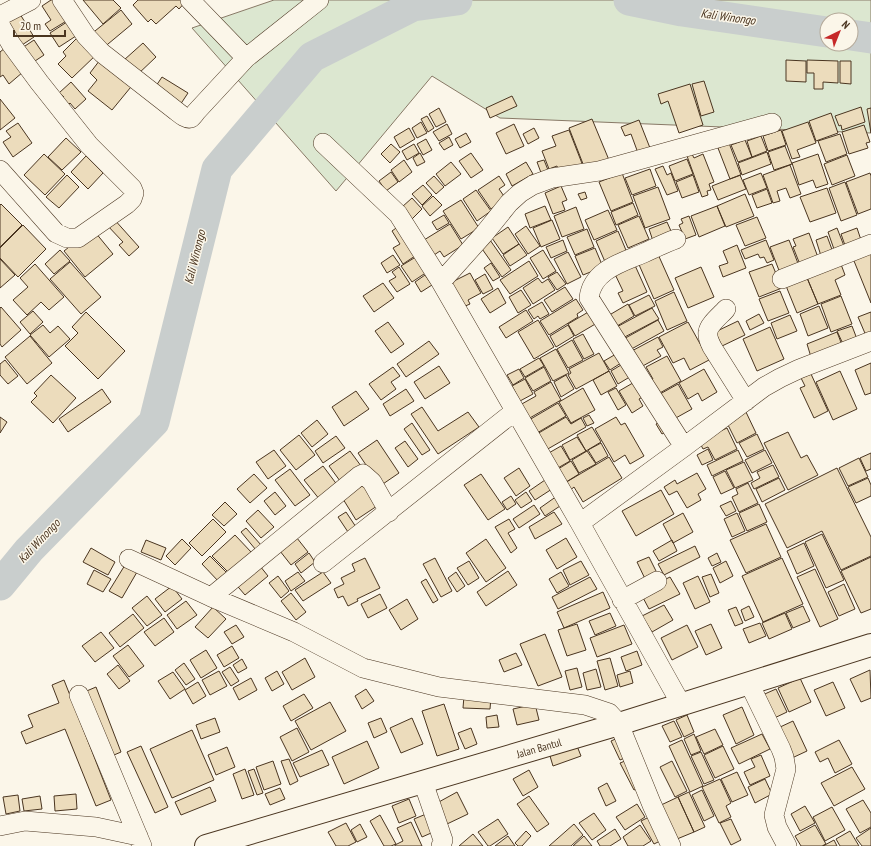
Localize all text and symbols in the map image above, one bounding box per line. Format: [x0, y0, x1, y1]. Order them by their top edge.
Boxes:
water label: Kali Winongo [700, 5, 757, 28]
scale bar [14, 12, 65, 38]
north arrow [819, 12, 859, 52]
text: 20 m [20, 18, 41, 33]
text: N [839, 18, 853, 32]
water label: Kali Winongo [181, 228, 209, 285]
water label: Kali Winongo [14, 515, 63, 566]
street label: Jalan Bantul [514, 735, 563, 761]

